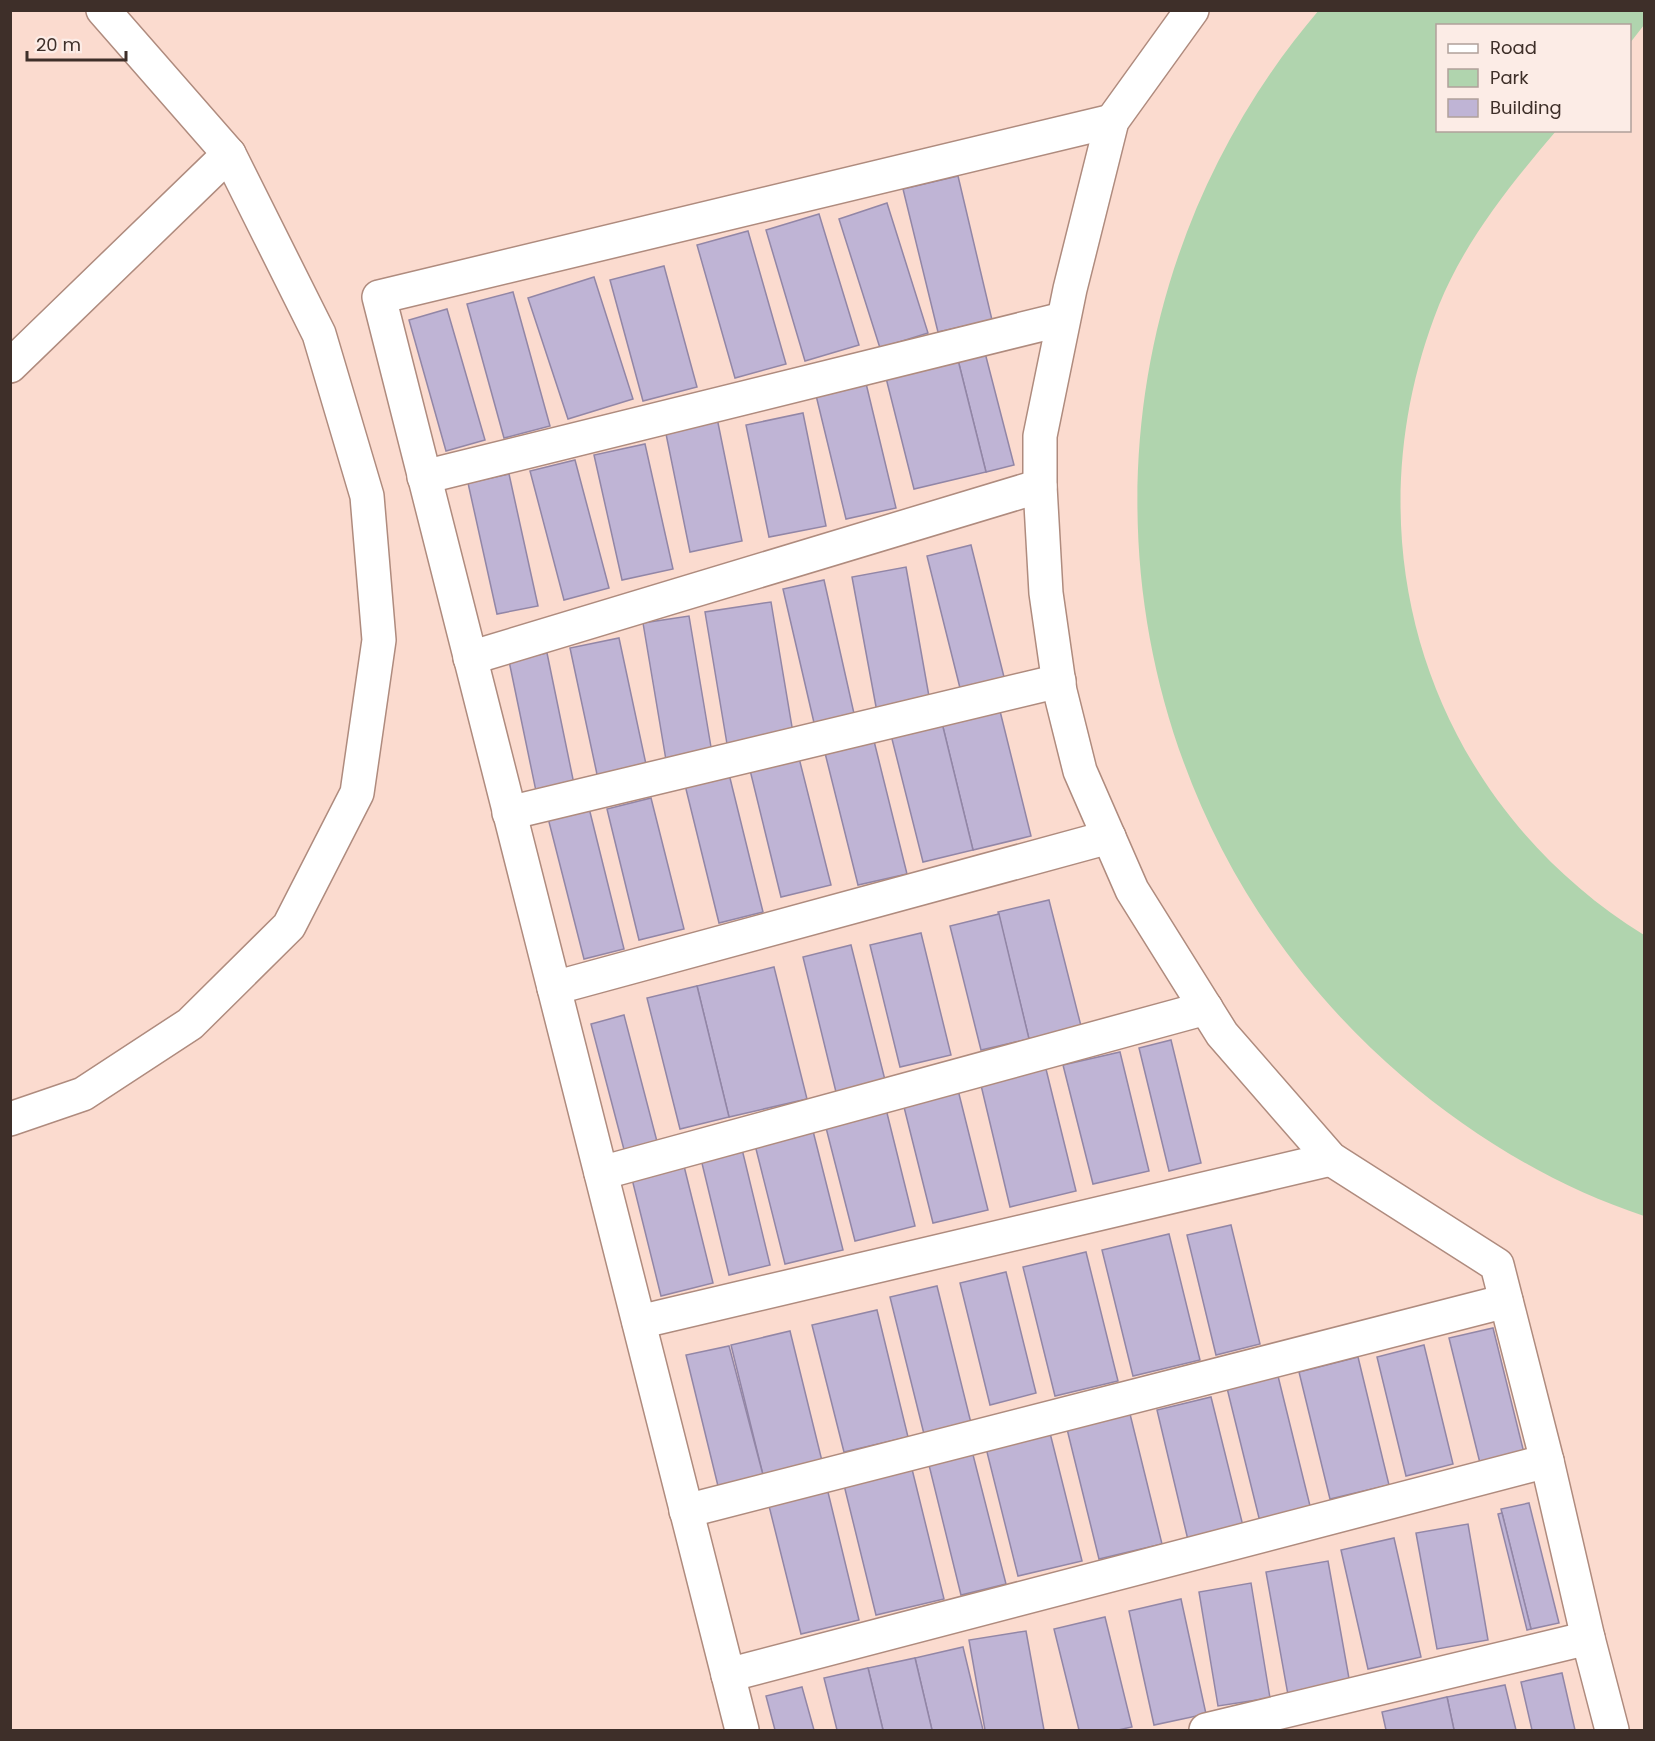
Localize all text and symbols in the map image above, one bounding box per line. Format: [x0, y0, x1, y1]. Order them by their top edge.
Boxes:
scale bar [27, 24, 126, 62]
legend [1436, 24, 1631, 132]
text: 20 m [36, 32, 81, 57]
text: Road [1490, 35, 1537, 60]
text: Park [1490, 65, 1529, 90]
text: Building [1490, 95, 1562, 120]

